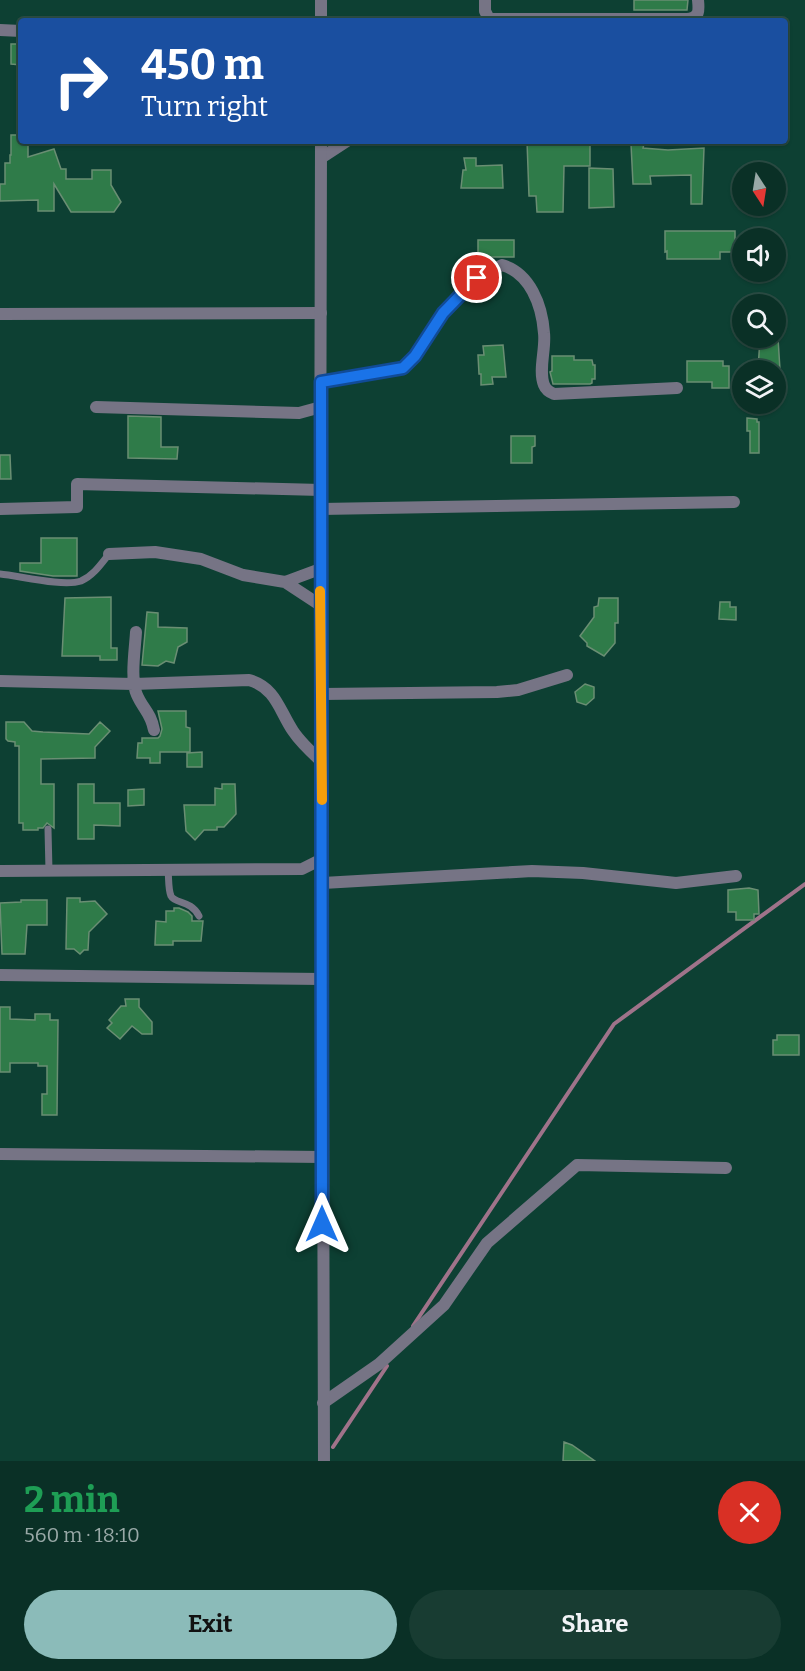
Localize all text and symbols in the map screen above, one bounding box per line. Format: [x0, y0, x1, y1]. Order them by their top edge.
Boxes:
text: 450 m [141, 40, 264, 90]
icon: right [42, 42, 120, 120]
text: Turn right [141, 91, 268, 123]
north arrow [732, 162, 786, 216]
map controls [732, 162, 786, 414]
button: sound [732, 228, 786, 282]
pin [451, 252, 502, 303]
icon: arrive [460, 261, 493, 294]
button: search [732, 294, 786, 348]
button: layers [732, 360, 786, 414]
position arrow [290, 1192, 354, 1256]
text: 2 min [24, 1478, 120, 1522]
button: close [718, 1481, 781, 1544]
text: 560 m · 18:10 [24, 1523, 140, 1547]
button: Exit [24, 1590, 397, 1659]
button: Share [409, 1590, 781, 1659]

